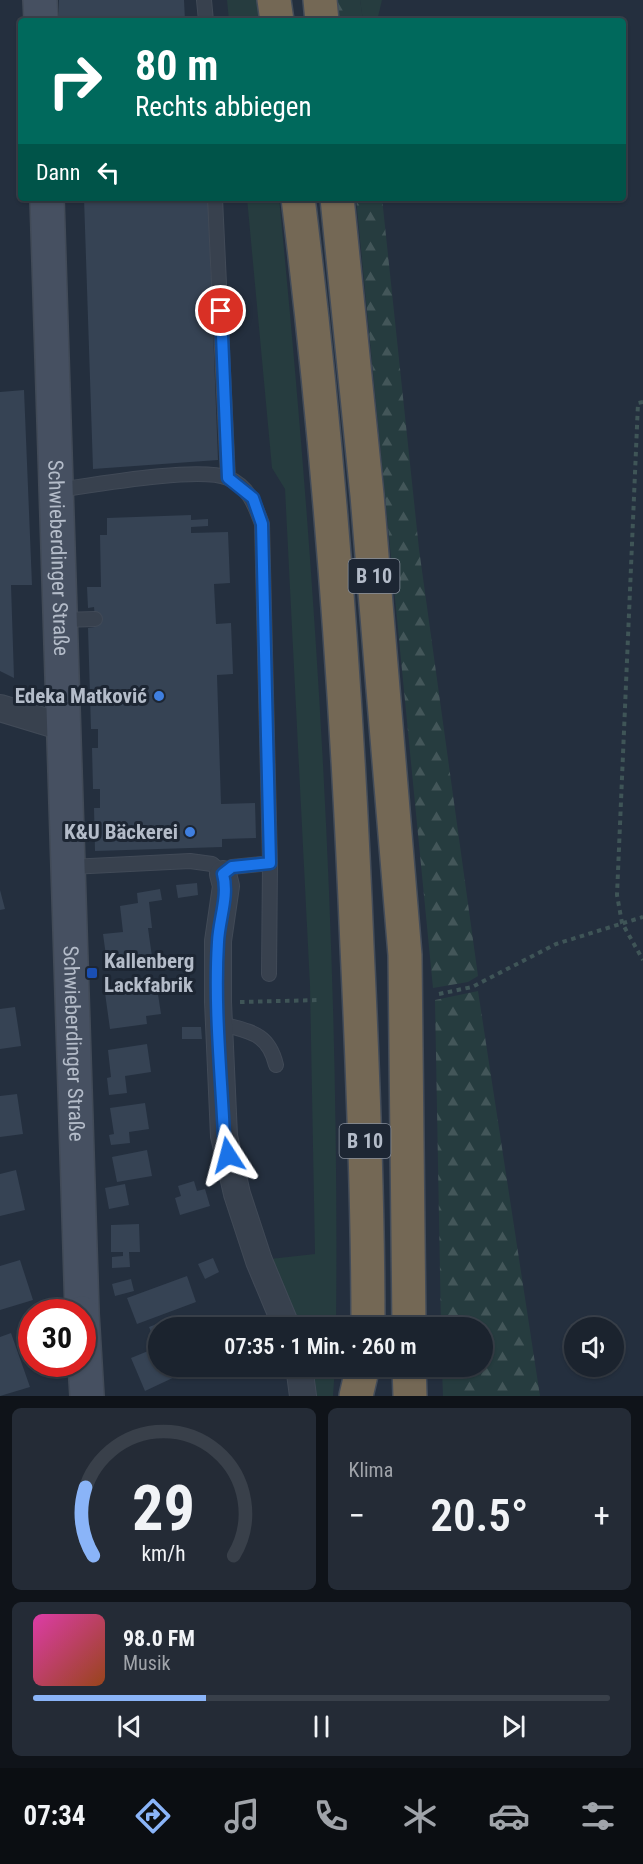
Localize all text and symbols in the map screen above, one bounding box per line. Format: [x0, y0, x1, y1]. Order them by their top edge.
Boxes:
text: 80 m [135, 41, 218, 90]
icon: right [36, 42, 114, 120]
text: Rechts abbiegen [135, 91, 311, 123]
icon: left [92, 156, 125, 189]
text: Dann [36, 160, 80, 185]
pin [195, 285, 246, 336]
icon: arrive [204, 294, 237, 327]
street label: Schwieberdinger Straße [43, 459, 73, 656]
road number: B 10 [348, 559, 400, 593]
place label: Edeka Matković [15, 684, 147, 708]
marker: Edeka Matković [152, 689, 166, 703]
place label: K&U Bäckerei [64, 820, 178, 844]
marker: K&U Bäckerei [183, 825, 197, 839]
street label: Schwieberdinger Straße [58, 945, 89, 1142]
place label: Kallenberg Lackfabrik [104, 949, 194, 997]
marker: Kallenberg Lackfabrik [85, 966, 99, 980]
position arrow [196, 1123, 260, 1187]
road number: B 10 [340, 1124, 391, 1158]
speed limit sign: 30 [18, 1299, 96, 1377]
map controls [564, 1317, 624, 1377]
button: sound [564, 1317, 624, 1377]
text: 07:35 · 1 Min. · 260 m [224, 1334, 417, 1359]
text: Klima [349, 1458, 393, 1482]
text: 29 [132, 1472, 195, 1545]
text: 20.5° [430, 1489, 528, 1542]
text: − [349, 1496, 365, 1535]
text: + [594, 1496, 610, 1535]
text: km/h [142, 1541, 186, 1566]
text: 98.0 FM [123, 1626, 195, 1651]
text: Musik [123, 1651, 171, 1675]
icon: previous [113, 1710, 146, 1743]
icon: pause [305, 1710, 338, 1743]
icon: next [497, 1710, 530, 1743]
icon: directions [132, 1795, 174, 1837]
icon: music [221, 1795, 263, 1837]
icon: phone [310, 1795, 352, 1837]
icon: climate [399, 1795, 441, 1837]
icon: car [488, 1795, 530, 1837]
icon: filters [577, 1795, 619, 1837]
text: 07:34 [24, 1800, 85, 1832]

